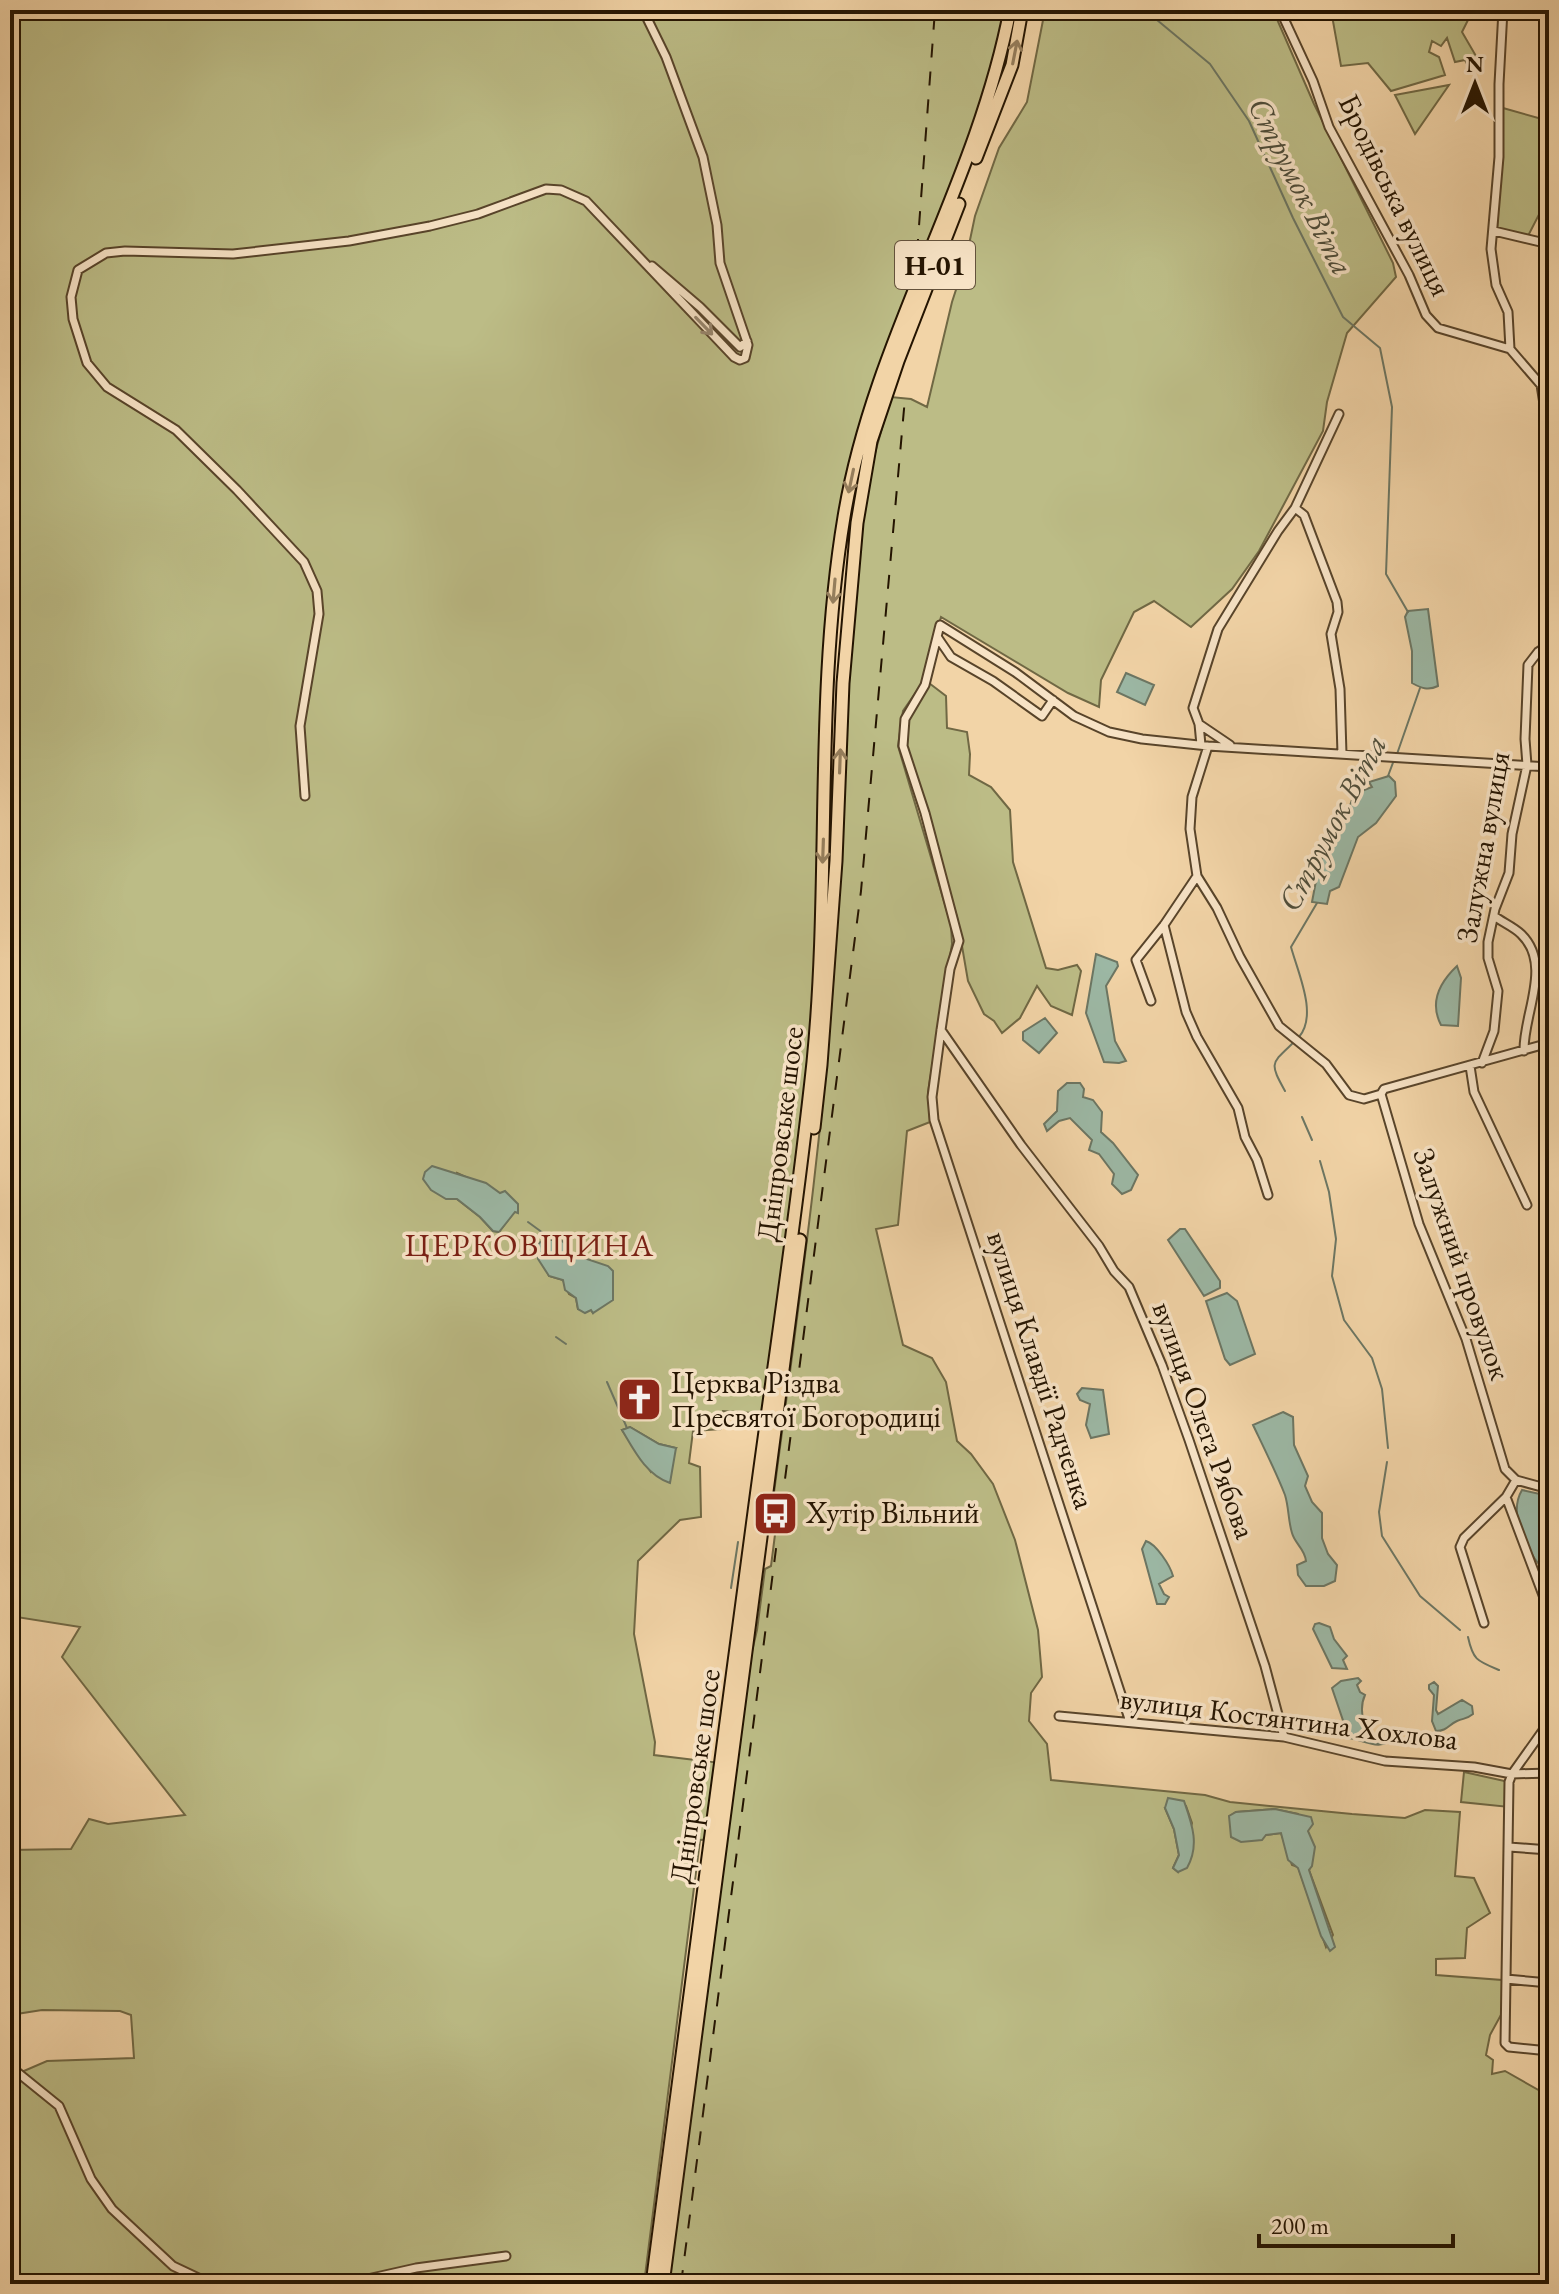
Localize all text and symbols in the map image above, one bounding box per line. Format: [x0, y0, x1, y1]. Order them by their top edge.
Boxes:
one-way arrow [1008, 40, 1023, 65]
north arrow [1435, 44, 1515, 124]
text: N [1466, 50, 1484, 79]
street label: Бродівська вулиця [1330, 87, 1461, 302]
water label: Струмок Віта [1238, 90, 1364, 282]
road number: Н-01 [895, 241, 975, 289]
one-way arrow [695, 315, 713, 335]
one-way arrow [843, 468, 858, 493]
one-way arrow [826, 577, 841, 604]
water label: Струмок Віта [1268, 727, 1396, 919]
one-way arrow [832, 748, 847, 775]
street label: Залужна вулиця [1447, 748, 1518, 945]
one-way arrow [815, 837, 830, 864]
street label: Дніпровське шосе [747, 1024, 812, 1244]
street label: Залужний провулок [1404, 1143, 1520, 1385]
district label: ЦЕРКОВЩИНА [405, 1224, 655, 1266]
street label: вулиця Клавдії Радченка [978, 1226, 1105, 1514]
street label: вулиця Олега Рябова [1143, 1296, 1265, 1544]
place label: Церква Різдва Пресвятої Богородиці [671, 1363, 941, 1436]
church icon: Церква Різдва Пресвятої Богородиці [616, 1376, 664, 1424]
bus stop icon: Хутір Вільний [751, 1489, 799, 1537]
place label: Хутір Вільний [805, 1493, 979, 1532]
street label: Дніпровське шосе [660, 1666, 729, 1886]
street label: вулиця Костянтина Хохлова [1118, 1678, 1460, 1759]
scale bar [1259, 2198, 1453, 2248]
text: 200 m [1271, 2210, 1329, 2241]

